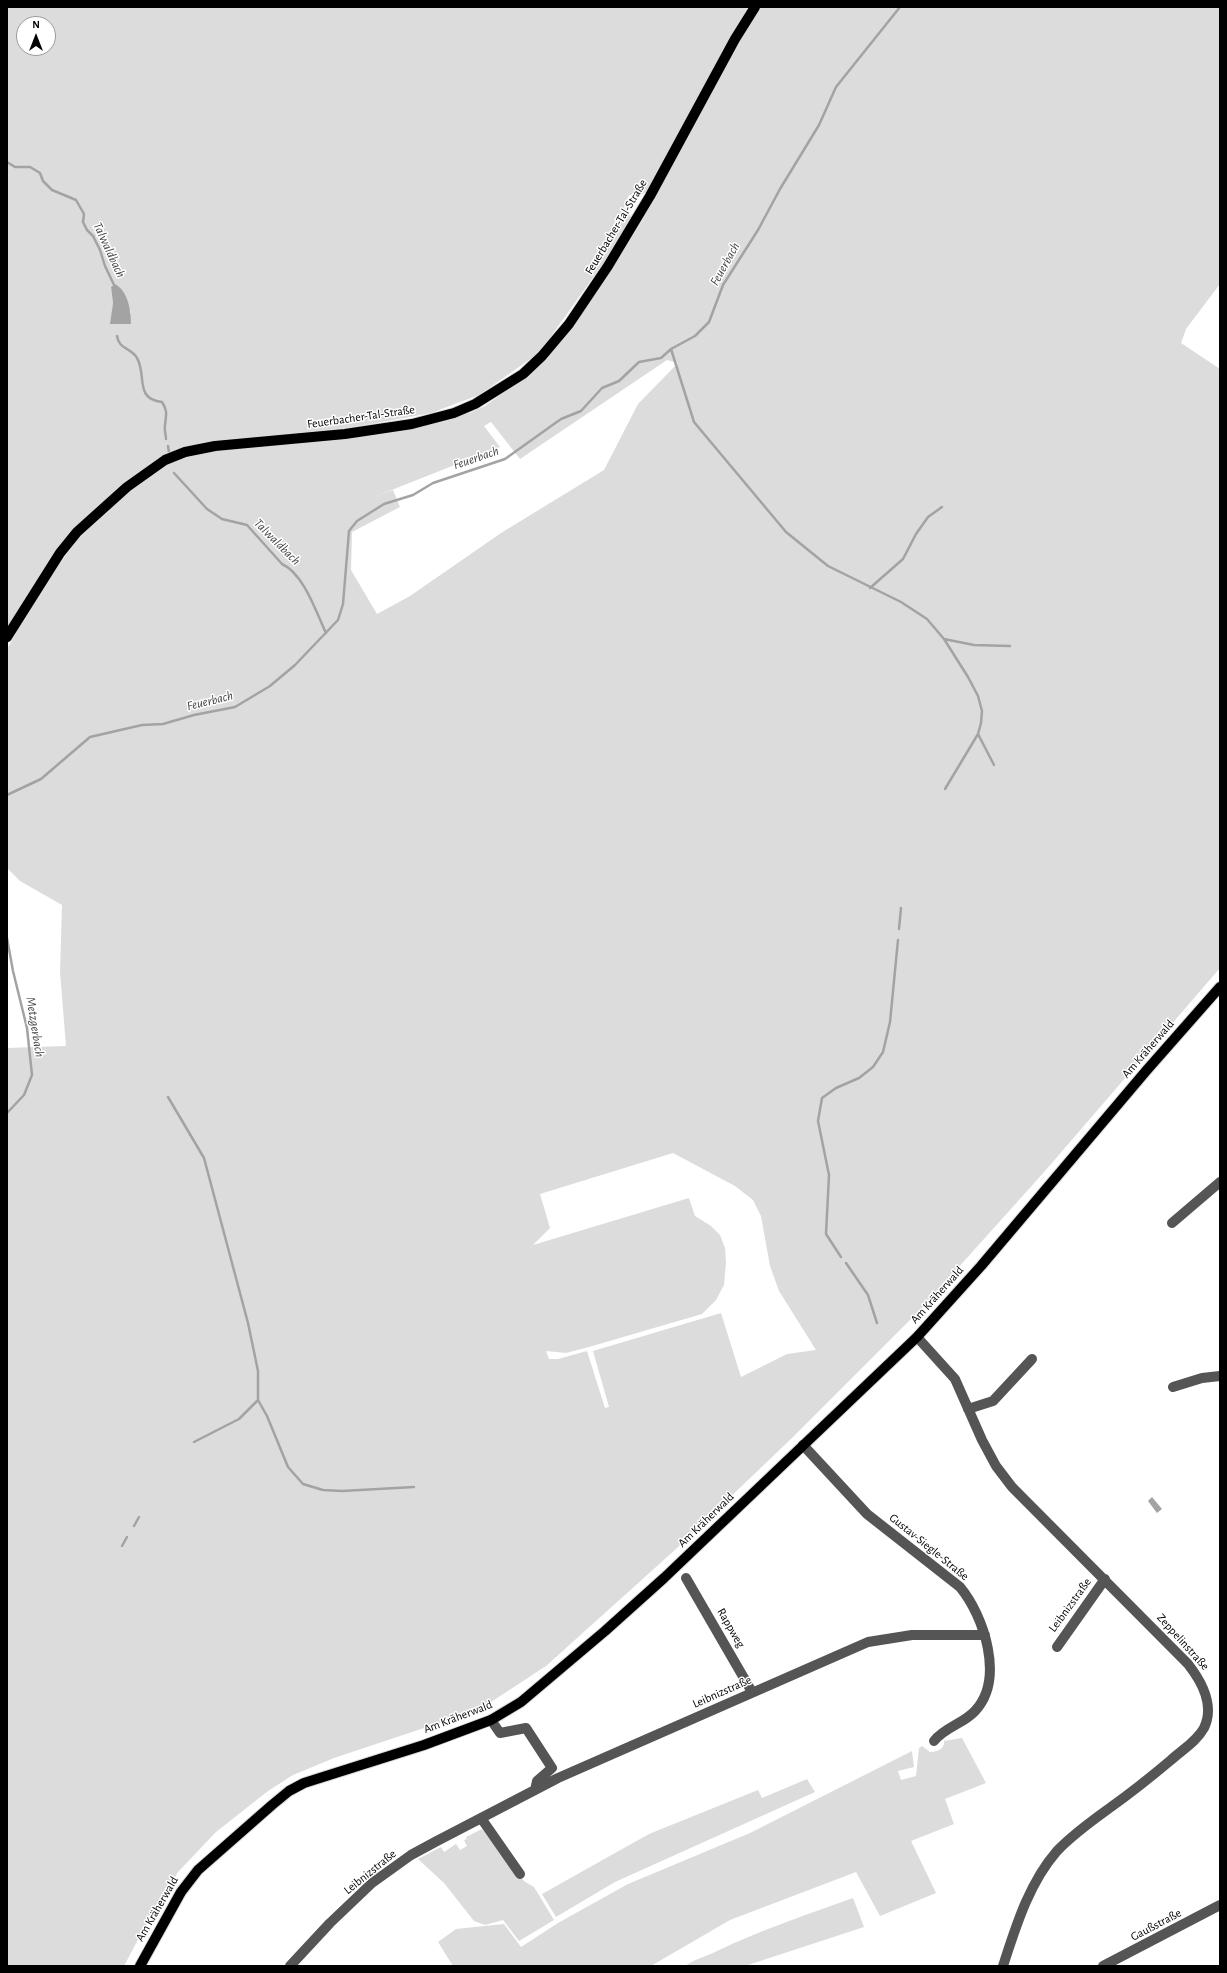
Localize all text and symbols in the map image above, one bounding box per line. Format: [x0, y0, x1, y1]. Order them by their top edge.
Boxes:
north arrow [16, 16, 56, 56]
text: N [32, 19, 40, 30]
street label: Feuerbacher-Tal-Straße [582, 177, 650, 277]
water label: Talwaldbach [89, 220, 129, 280]
water label: Feuerbach [707, 240, 743, 288]
street label: Feuerbacher-Tal-Straße [306, 402, 416, 432]
water label: Feuerbach [451, 443, 501, 473]
water label: Talwaldbach [250, 515, 304, 569]
water label: Feuerbach [185, 688, 235, 714]
water label: Metzgerbach [23, 996, 47, 1058]
street label: Am Kräherwald [1119, 1017, 1177, 1081]
street label: Am Kräherwald [907, 1263, 967, 1327]
street label: Am Kräherwald [675, 1490, 737, 1550]
street label: Gustav-Siegle-Straße [886, 1511, 972, 1583]
street label: Leibnizstraße [1046, 1575, 1094, 1635]
street label: Rappweg [714, 1606, 748, 1650]
street label: Zeppelinstraße [1154, 1611, 1212, 1673]
street label: Leibnizstraße [690, 1673, 754, 1711]
street label: Am Kräherwald [422, 1697, 494, 1737]
street label: Leibnizstraße [341, 1847, 399, 1897]
street label: Am Kräherwald [133, 1874, 181, 1944]
street label: Gaußstraße [1128, 1906, 1184, 1944]

